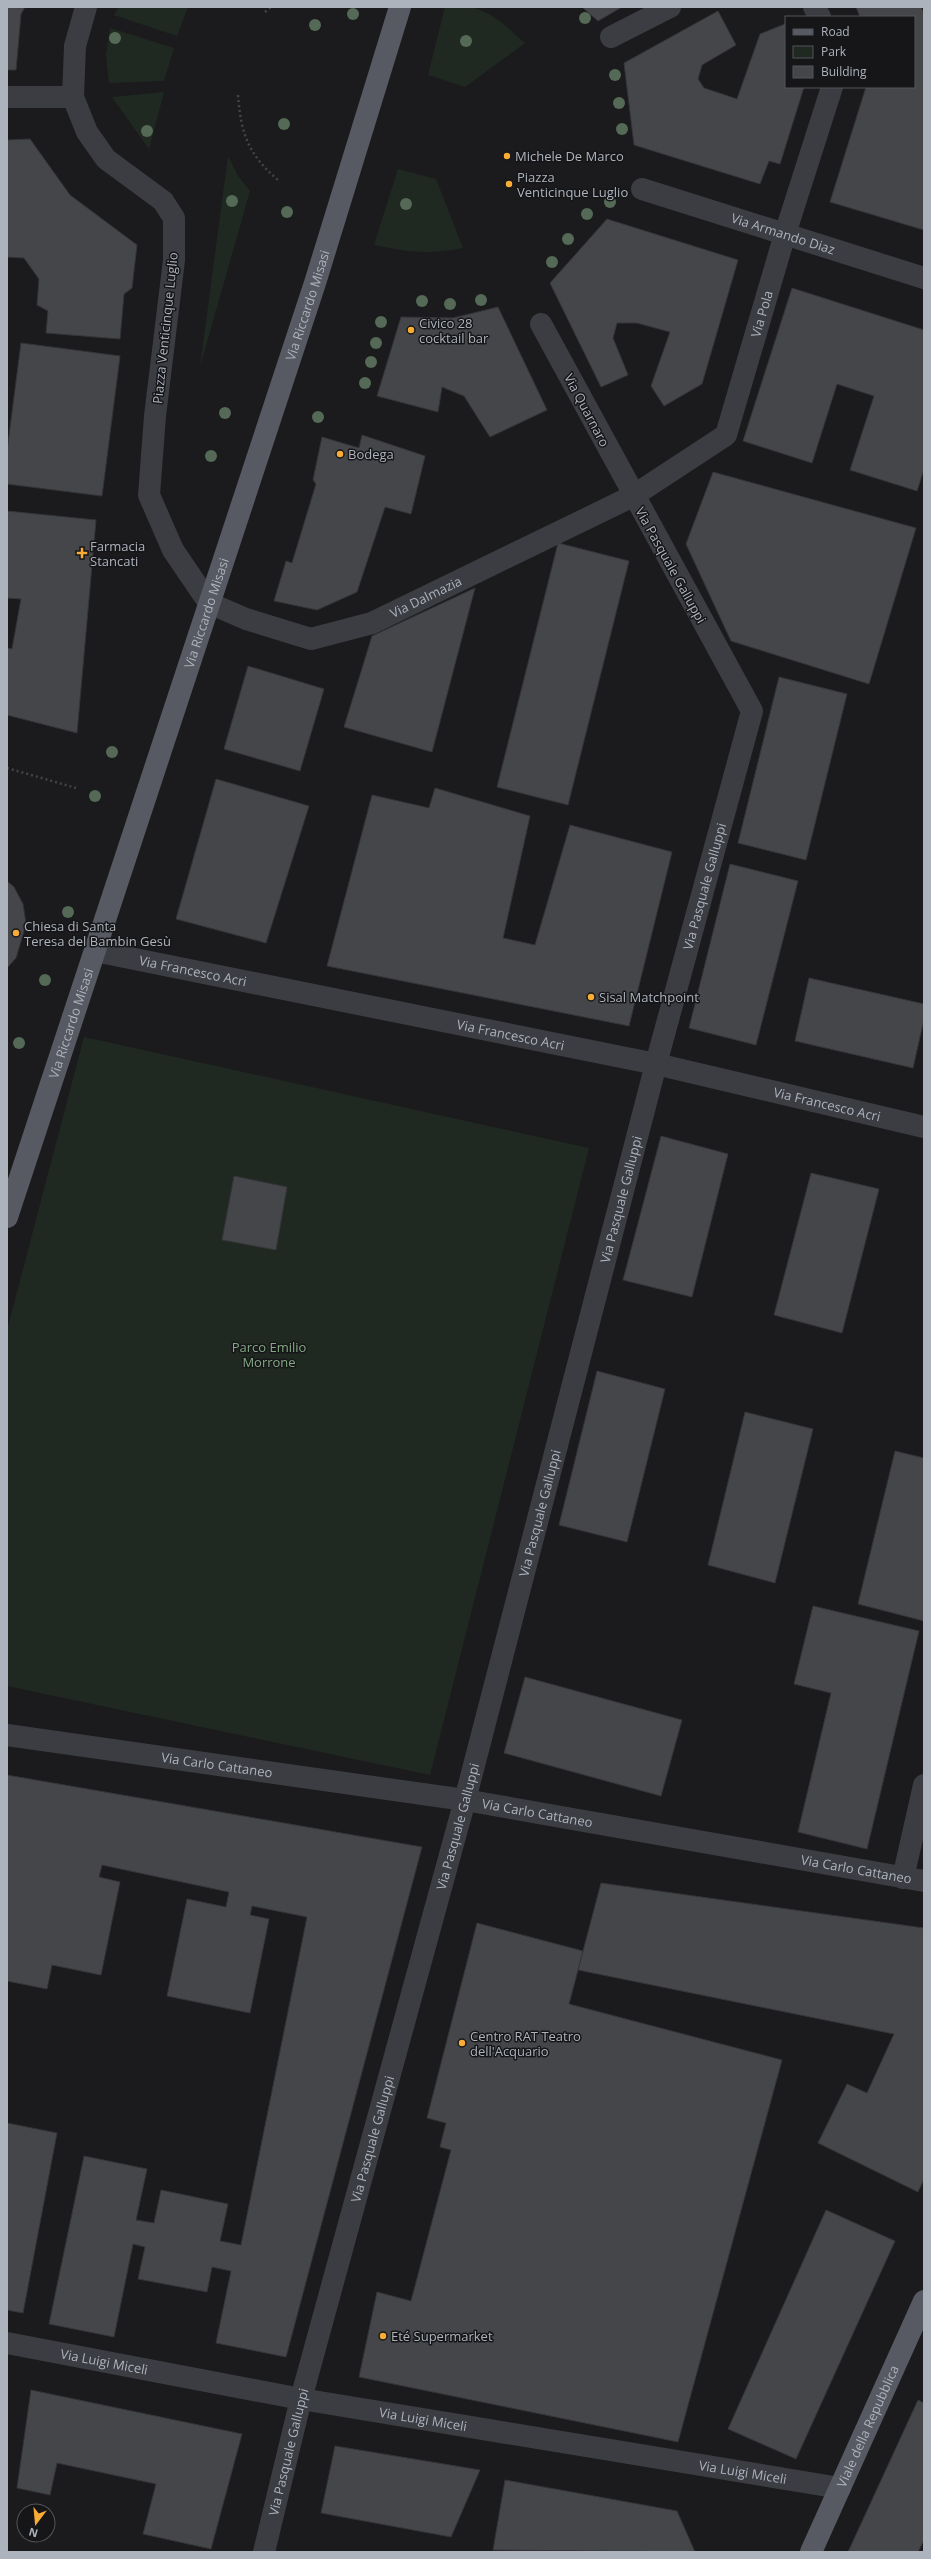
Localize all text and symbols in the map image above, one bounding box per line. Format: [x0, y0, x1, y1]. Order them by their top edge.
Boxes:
legend [785, 16, 915, 88]
text: Road [821, 23, 850, 40]
text: Park [821, 43, 847, 60]
text: Building [821, 63, 867, 80]
place label: Michele De Marco [515, 147, 624, 165]
marker: Michele De Marco [502, 151, 512, 161]
place label: Piazza Venticinque Luglio [517, 168, 628, 201]
marker: Piazza Venticinque Luglio [504, 179, 514, 189]
street label: Via Armando Diaz [729, 209, 837, 258]
street label: Via Riccardo Misasi [281, 248, 334, 363]
street label: Piazza Venticinque Luglio [148, 251, 182, 405]
street label: Via Pola [746, 288, 777, 339]
place label: Civico 28 cocktail bar [419, 314, 489, 347]
marker: Civico 28 cocktail bar [406, 325, 416, 335]
street label: Via Quarnaro [560, 370, 614, 450]
place label: Bodega [348, 445, 394, 463]
marker: Bodega [335, 449, 345, 459]
street label: Via Pasquale Galluppi [632, 504, 710, 626]
place label: Farmacia Stancati [90, 537, 145, 570]
marker: Farmacia Stancati [77, 548, 87, 558]
street label: Via Riccardo Misasi [180, 555, 233, 671]
street label: Via Dalmazia [387, 572, 465, 622]
street label: Via Pasquale Galluppi [679, 821, 730, 952]
place label: Chiesa di Santa Teresa del Bambin Gesù [24, 917, 171, 950]
marker: Chiesa di Santa Teresa del Bambin Gesù [11, 928, 21, 938]
street label: Via Francesco Acri [138, 951, 248, 990]
street label: Via Riccardo Misasi [44, 966, 97, 1081]
place label: Sisal Matchpoint [599, 988, 699, 1006]
marker: Sisal Matchpoint [586, 992, 596, 1002]
street label: Via Francesco Acri [455, 1015, 566, 1054]
street label: Via Francesco Acri [772, 1083, 882, 1125]
street label: Via Pasquale Galluppi [596, 1134, 646, 1265]
park label: Parco Emilio Morrone [232, 1338, 307, 1371]
street label: Via Pasquale Galluppi [514, 1447, 565, 1578]
street label: Via Carlo Cattaneo [160, 1748, 274, 1782]
street label: Via Pasquale Galluppi [432, 1761, 483, 1892]
street label: Via Carlo Cattaneo [481, 1794, 594, 1831]
street label: Via Carlo Cattaneo [800, 1850, 913, 1888]
place label: Centro RAT Teatro dell'Acquario [470, 2027, 581, 2060]
marker: Centro RAT Teatro dell'Acquario [457, 2038, 467, 2048]
street label: Via Pasquale Galluppi [346, 2074, 398, 2204]
place label: Eté Supermarket [391, 2327, 493, 2345]
marker: Eté Supermarket [378, 2331, 388, 2341]
street label: Via Luigi Miceli [59, 2344, 149, 2379]
street label: Viale della Repubblica [832, 2362, 903, 2490]
street label: Via Pasquale Galluppi [264, 2386, 313, 2517]
street label: Via Luigi Miceli [378, 2403, 468, 2435]
street label: Via Luigi Miceli [698, 2456, 788, 2488]
north arrow [16, 2503, 56, 2543]
text: N [27, 2525, 39, 2542]

